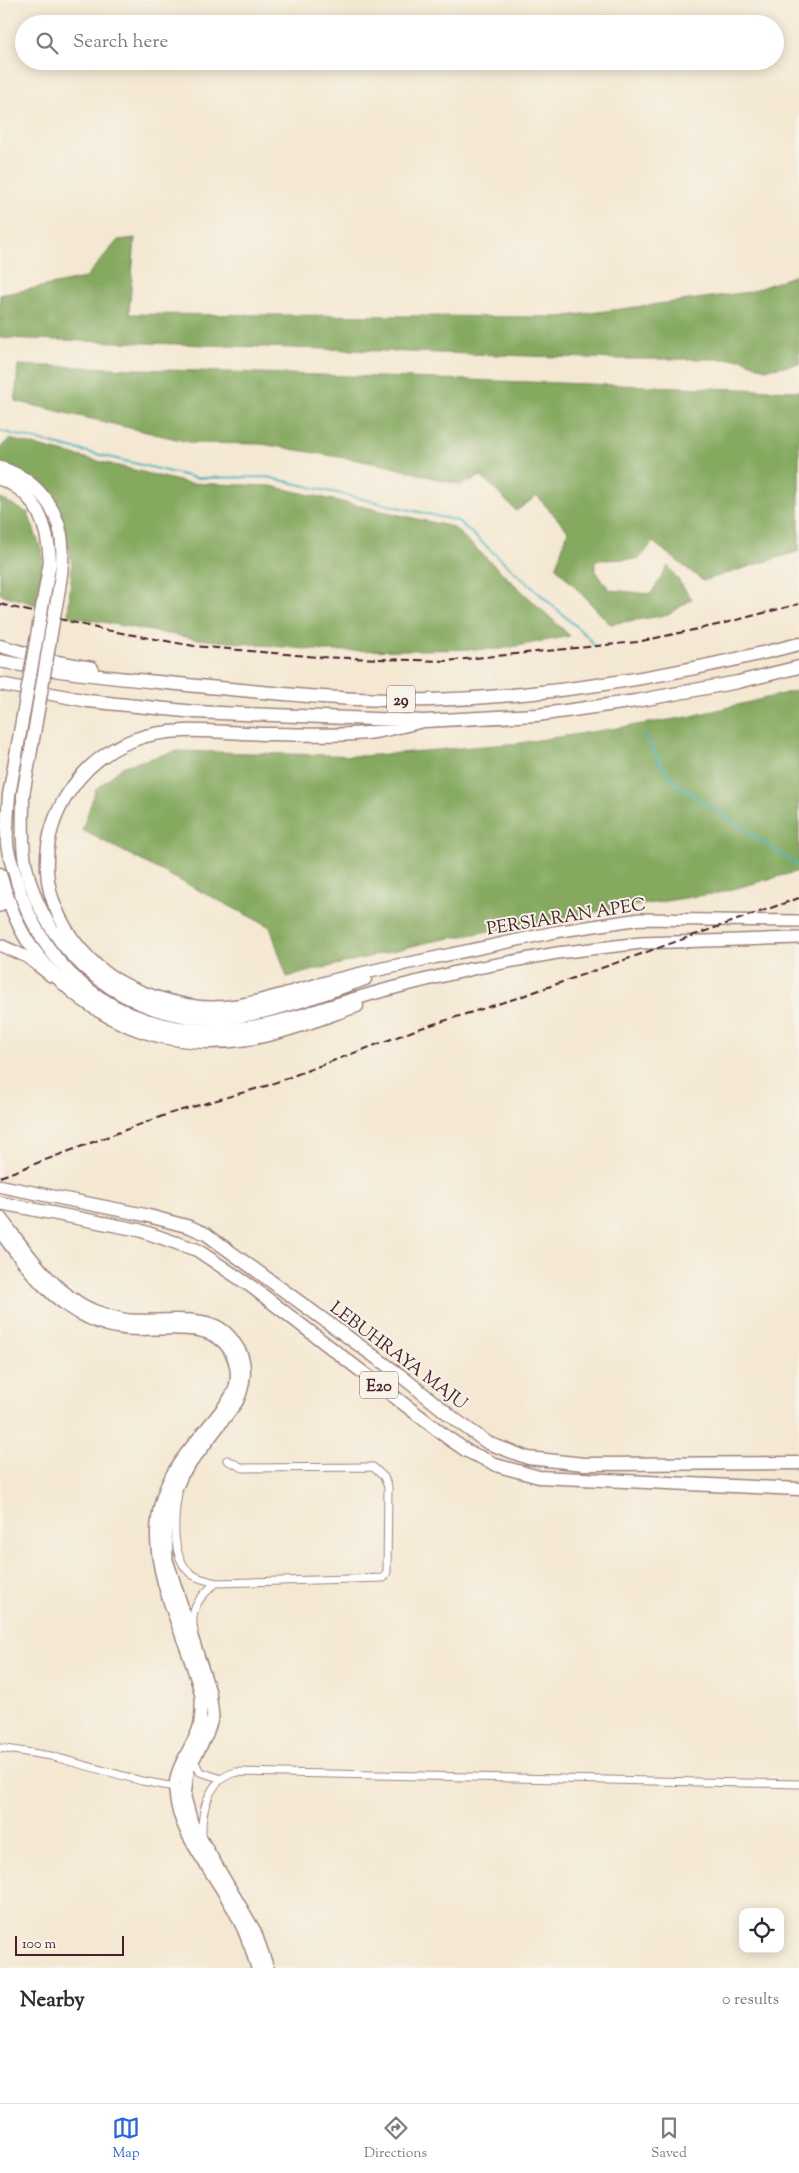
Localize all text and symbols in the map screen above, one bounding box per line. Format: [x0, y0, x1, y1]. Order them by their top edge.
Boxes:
search box [15, 15, 784, 70]
icon: search [33, 29, 61, 57]
text: Search here [73, 29, 168, 56]
road number: 29 [387, 686, 415, 712]
street label: PERSIARAN APEC [485, 893, 648, 943]
street label: LEBUHRAYA MAJU [324, 1296, 472, 1417]
road number: E20 [360, 1372, 398, 1398]
map controls [739, 1908, 784, 1953]
button: locate [739, 1908, 784, 1953]
scale bar [15, 1933, 124, 1956]
text: 100 m [22, 1935, 56, 1955]
text: Nearby [20, 1986, 85, 2016]
text: 0 results [722, 1989, 779, 2012]
tab: Map [112, 2114, 140, 2164]
tab: Directions [364, 2114, 427, 2164]
tab: Saved [651, 2114, 687, 2164]

